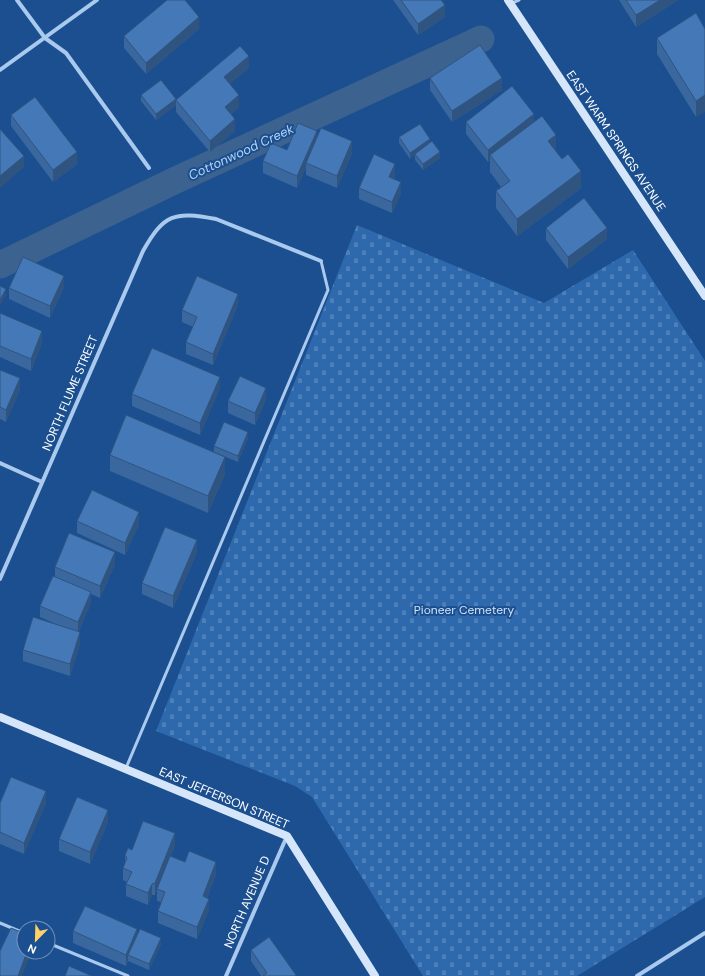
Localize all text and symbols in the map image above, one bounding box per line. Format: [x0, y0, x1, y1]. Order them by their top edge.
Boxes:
street label: EAST WARM SPRINGS AVENUE [563, 67, 669, 215]
water label: Cottonwood Creek [186, 120, 297, 184]
street label: NORTH FLUME STREET [38, 333, 102, 453]
park label: Pioneer Cemetery [414, 602, 514, 618]
street label: EAST JEFFERSON STREET [157, 763, 292, 833]
street label: NORTH AVENUE D [220, 853, 274, 951]
north arrow [16, 920, 56, 960]
text: N [26, 941, 39, 957]

